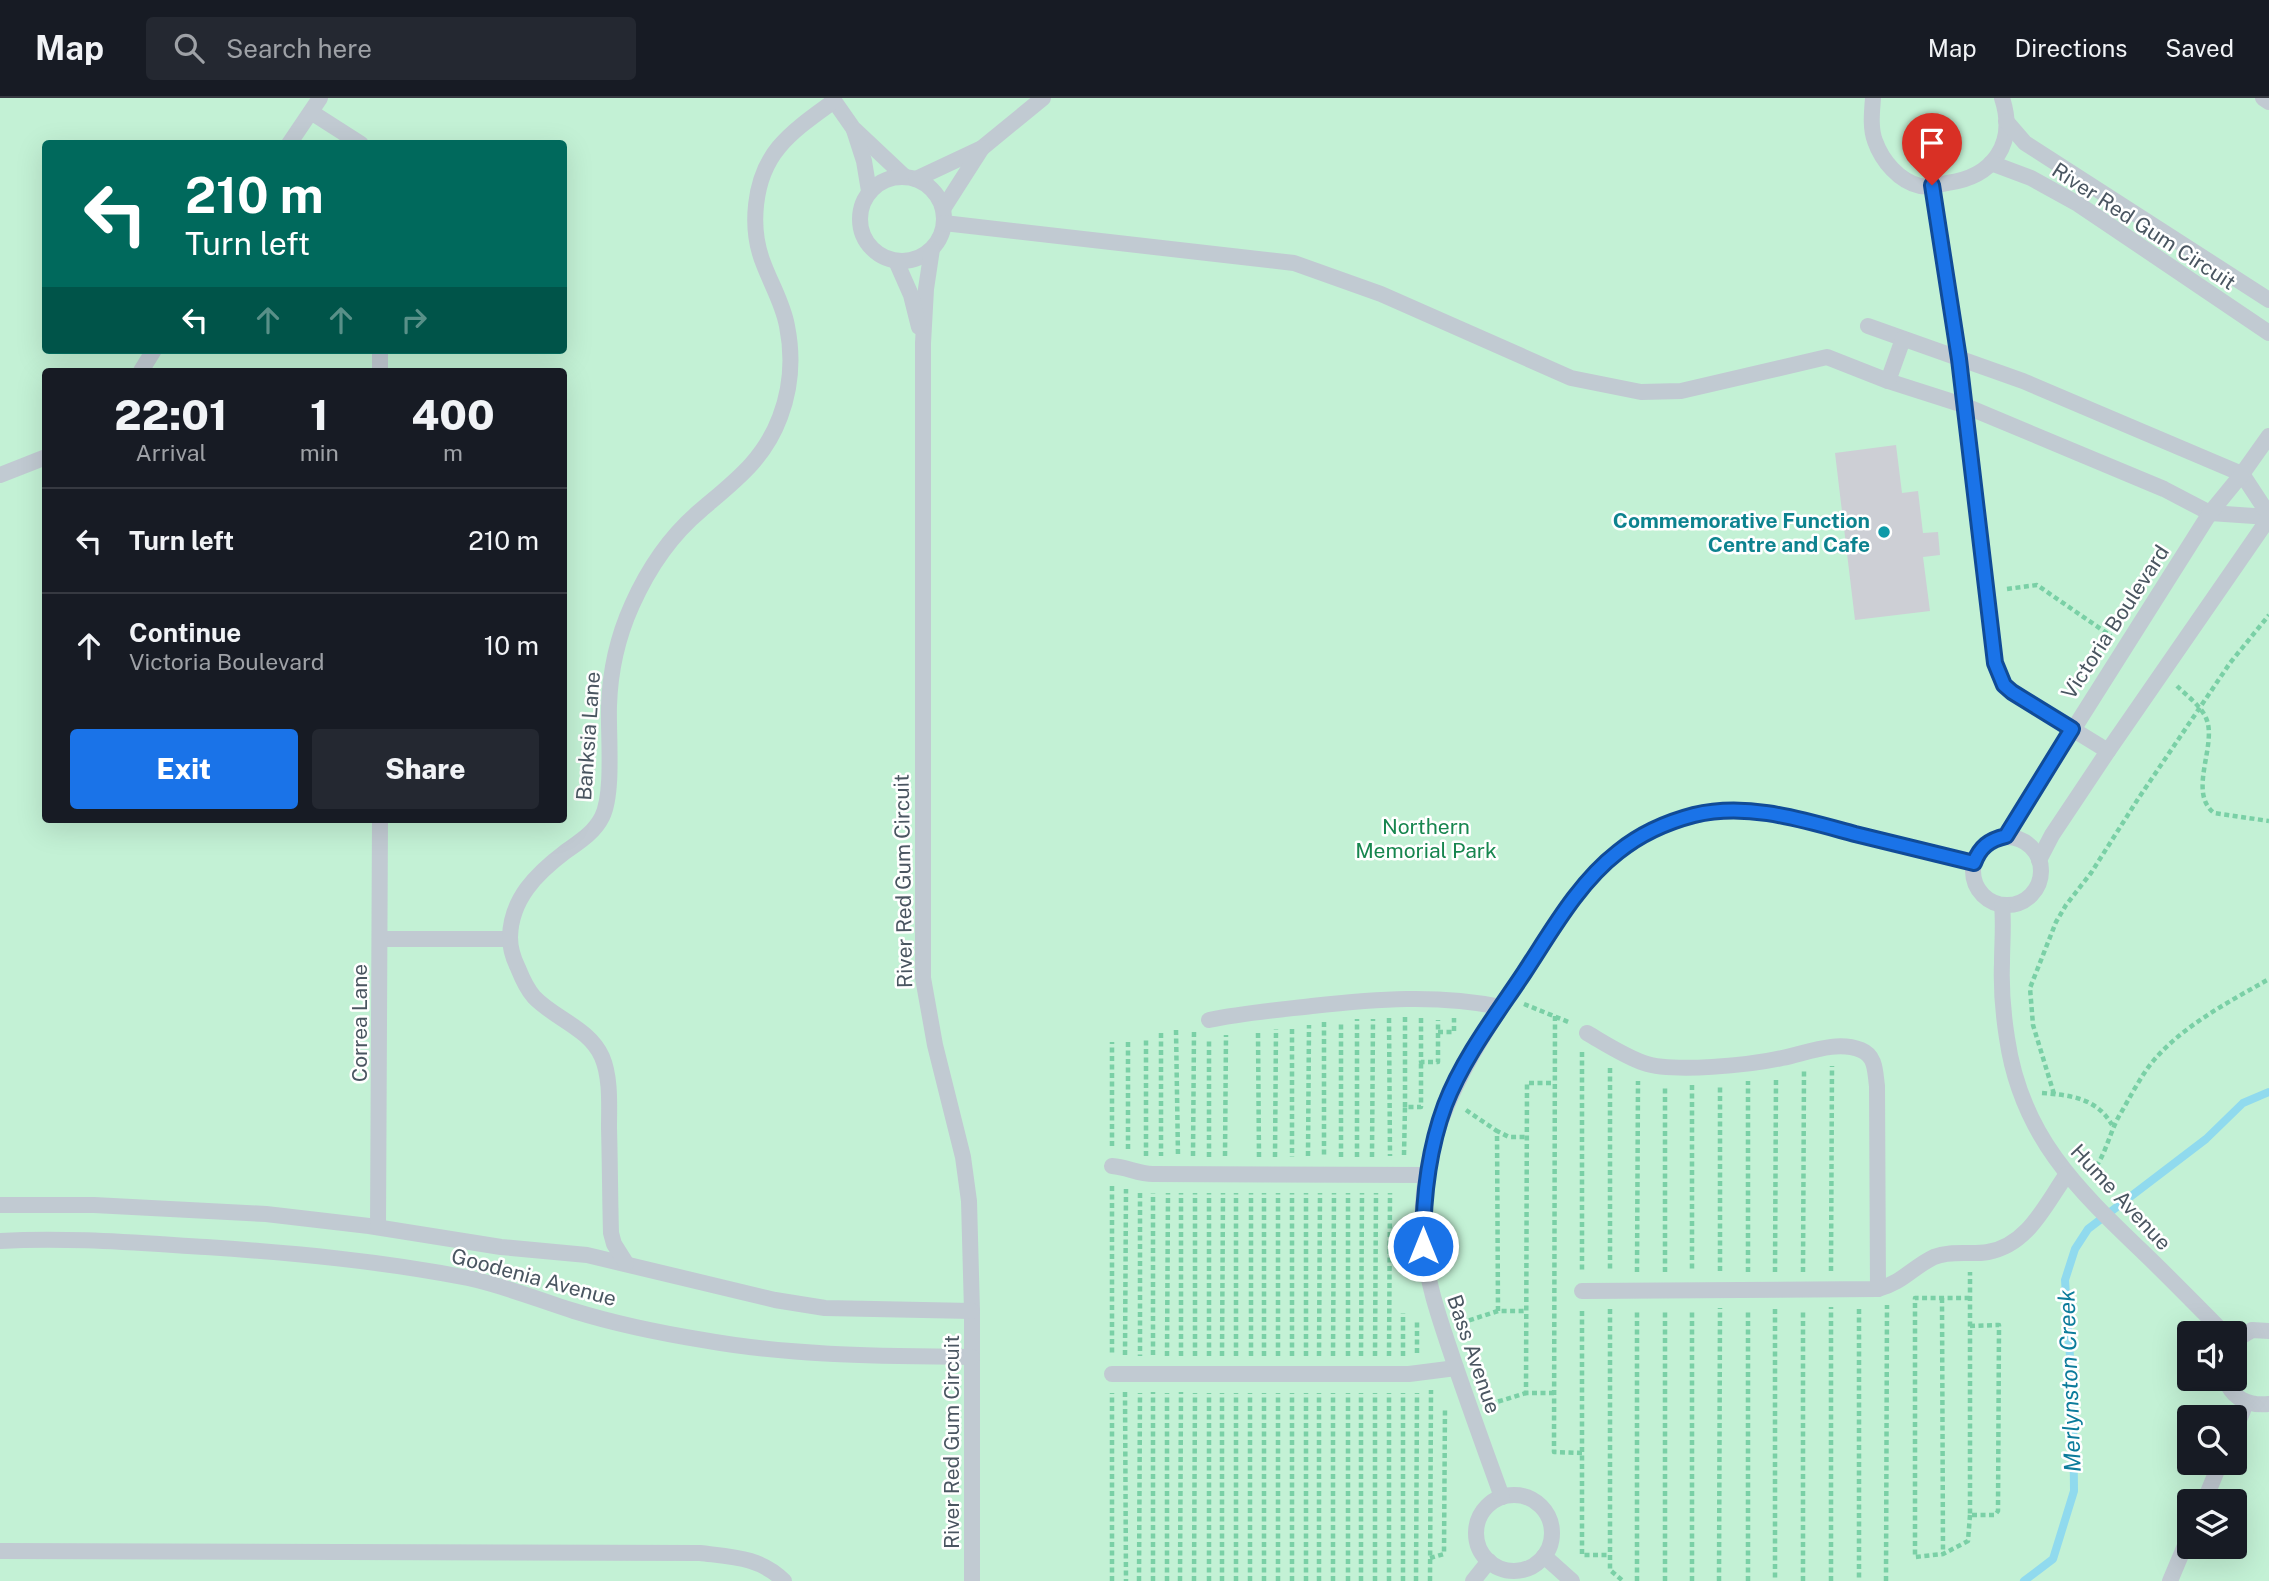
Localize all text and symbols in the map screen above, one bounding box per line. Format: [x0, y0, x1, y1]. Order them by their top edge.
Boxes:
search box [146, 17, 636, 80]
text: Map [35, 29, 104, 67]
icon: search [170, 29, 208, 67]
text: Search here [226, 33, 372, 64]
text: Map [1928, 34, 1977, 62]
text: Directions [2015, 34, 2127, 62]
text: Saved [2165, 34, 2234, 62]
pin [1902, 113, 1962, 185]
icon: arrive [1913, 124, 1951, 162]
street label: River Red Gum Circuit [2047, 157, 2241, 295]
text: 210 m [185, 166, 324, 224]
icon: left [70, 168, 161, 259]
text: Turn left [185, 225, 310, 262]
icon: left [176, 301, 214, 339]
icon: ahead [249, 301, 287, 339]
icon: ahead [322, 301, 360, 339]
icon: right [395, 301, 433, 339]
text: 22:01 [114, 390, 227, 439]
text: 1 [310, 390, 329, 439]
text: 400 [411, 390, 495, 439]
text: Arrival [135, 439, 206, 466]
text: min [300, 439, 339, 466]
text: m [443, 439, 463, 466]
place label: Commemorative Function Centre and Cafe [1613, 508, 1870, 557]
icon: left [70, 522, 108, 560]
marker: Commemorative Function Centre and Cafe [1876, 524, 1892, 540]
text: Turn left [129, 525, 234, 556]
text: 210 m [468, 525, 539, 556]
street label: Victoria Boulevard [2056, 540, 2174, 704]
text: Continue [129, 617, 241, 648]
icon: ahead [70, 627, 108, 665]
text: 10 m [484, 630, 539, 661]
text: Victoria Boulevard [129, 648, 325, 675]
street label: Banksia Lane [571, 671, 605, 801]
button: Exit [70, 729, 298, 809]
button: Share [312, 729, 539, 809]
street label: River Red Gum Circuit [889, 774, 917, 988]
park label: Northern Memorial Park [1355, 814, 1497, 863]
street label: Correa Lane [347, 964, 372, 1082]
street label: Hume Avenue [2066, 1139, 2176, 1255]
position arrow [1386, 1209, 1460, 1283]
street label: Goodenia Avenue [449, 1243, 619, 1311]
water label: Merlynston Creek [2052, 1289, 2086, 1473]
street label: Bass Avenue [1442, 1291, 1506, 1417]
map controls [2177, 1321, 2247, 1559]
button: sound [2177, 1321, 2247, 1391]
street label: River Red Gum Circuit [939, 1335, 964, 1549]
button: search [2177, 1405, 2247, 1475]
button: layers [2177, 1489, 2247, 1559]

